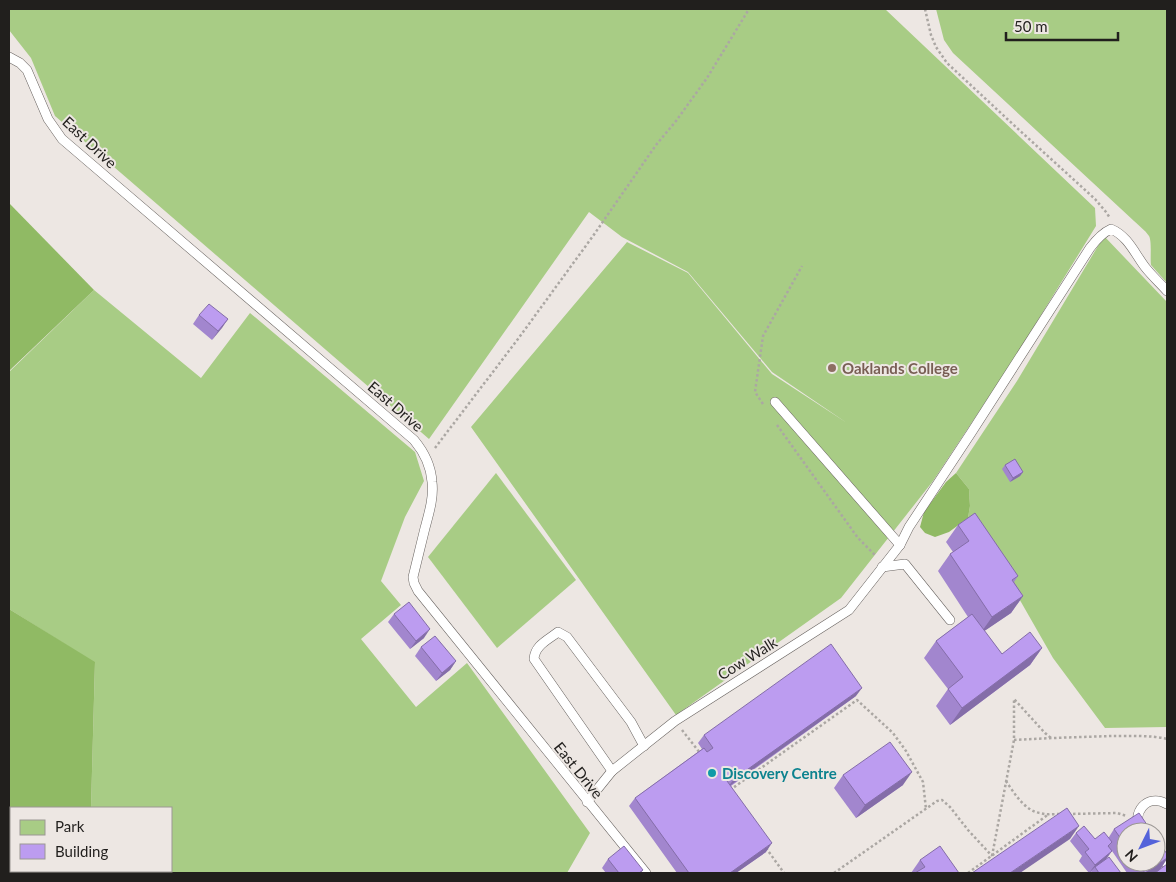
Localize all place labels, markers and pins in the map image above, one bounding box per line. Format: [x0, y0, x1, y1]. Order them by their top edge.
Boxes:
place label: Oaklands College [842, 359, 958, 377]
marker: Oaklands College [826, 362, 838, 374]
place label: Discovery Centre [722, 764, 837, 782]
marker: Discovery Centre [706, 767, 718, 779]

